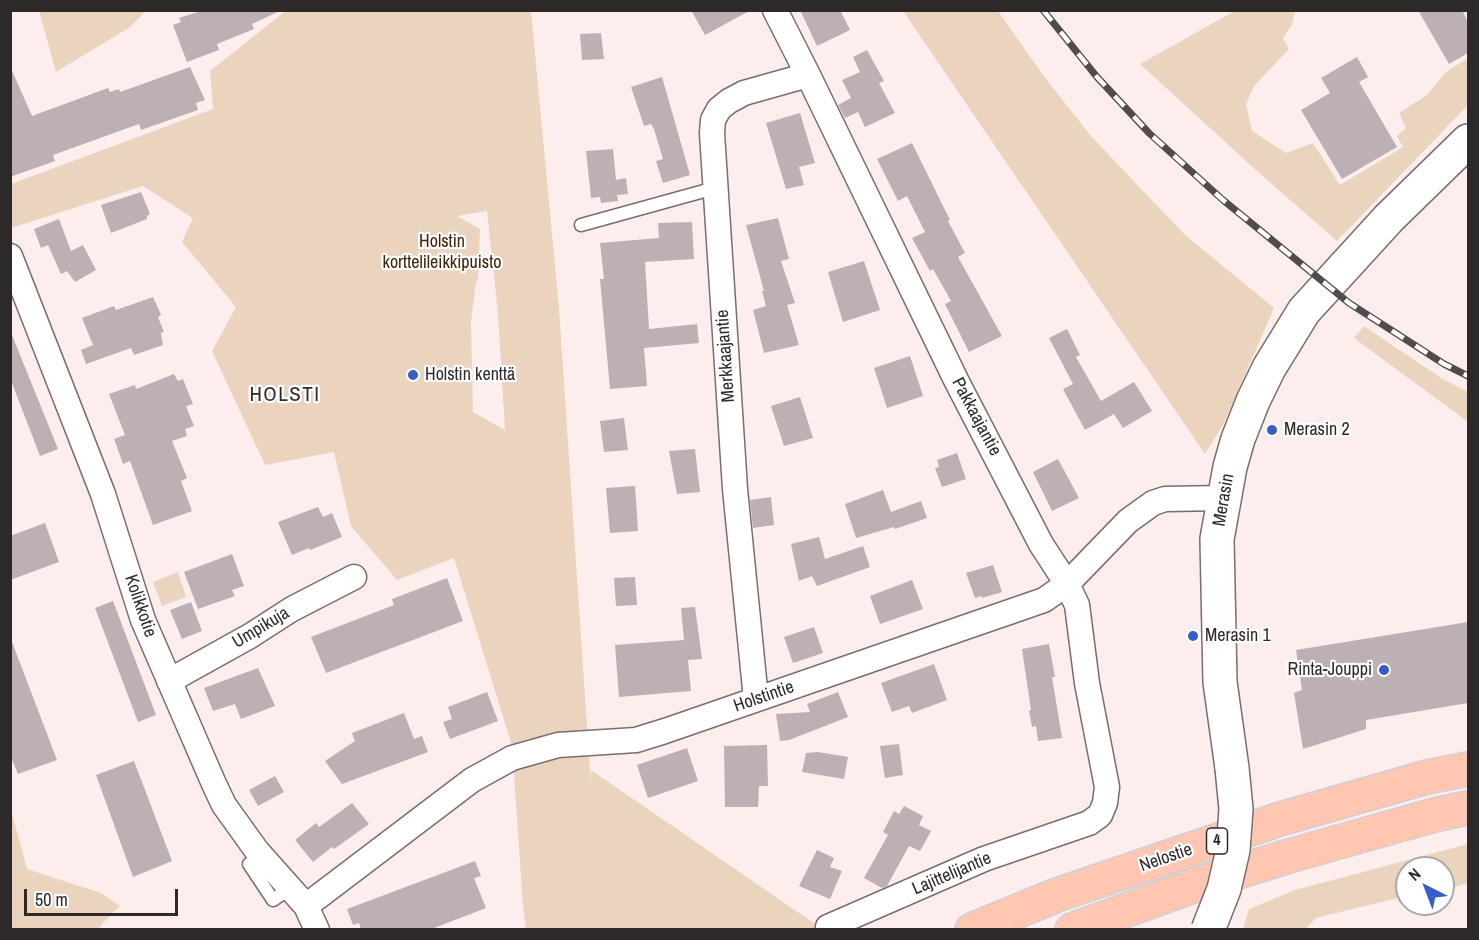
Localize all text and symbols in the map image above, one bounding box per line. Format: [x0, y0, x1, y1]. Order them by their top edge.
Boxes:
park label: Holstin korttelileikkipuisto [383, 231, 501, 274]
street label: Merkkaajantie [712, 309, 740, 403]
place label: Holstin kenttä [425, 364, 515, 386]
marker: Holstin kenttä [406, 368, 420, 382]
street label: Pakkaajantie [946, 374, 1006, 460]
district label: HOLSTI [249, 382, 321, 408]
place label: Merasin 2 [1284, 419, 1350, 441]
marker: Merasin 2 [1265, 423, 1279, 437]
street label: Merasin [1209, 472, 1239, 528]
street label: Kolikkotie [119, 572, 161, 640]
street label: Umpikuja [229, 603, 293, 653]
place label: Merasin 1 [1205, 625, 1271, 647]
marker: Merasin 1 [1186, 629, 1200, 643]
place label: Rinta-Jouppi [1287, 659, 1372, 681]
marker: Rinta-Jouppi [1377, 663, 1391, 677]
street label: Holstintie [731, 677, 797, 717]
road number: 4 [1206, 828, 1228, 854]
street label: Nelostie [1137, 839, 1195, 877]
street label: Lajittelijantie [909, 848, 995, 900]
north arrow [1395, 856, 1455, 916]
text: N [1403, 863, 1425, 885]
scale bar [27, 877, 182, 915]
text: 50 m [35, 887, 68, 912]

